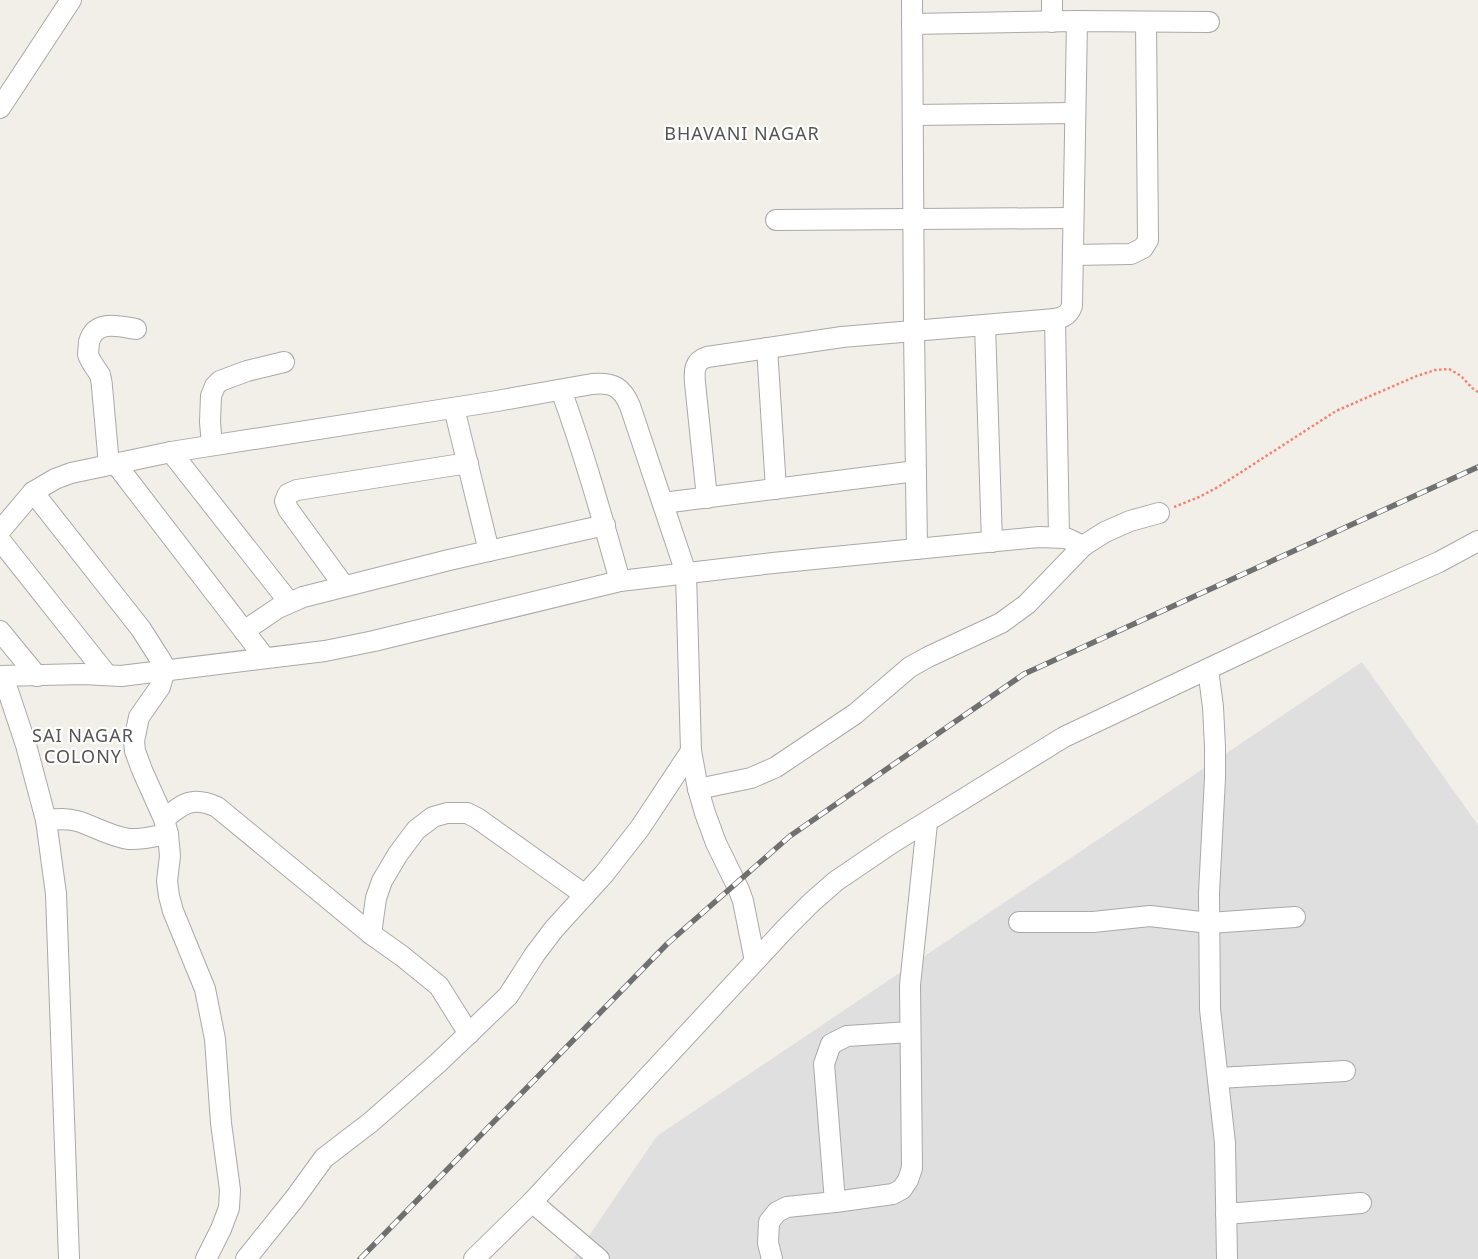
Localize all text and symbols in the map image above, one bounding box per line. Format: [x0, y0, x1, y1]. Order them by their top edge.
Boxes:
district label: BHAVANI NAGAR [664, 121, 820, 145]
district label: SAI NAGAR COLONY [32, 723, 134, 768]

